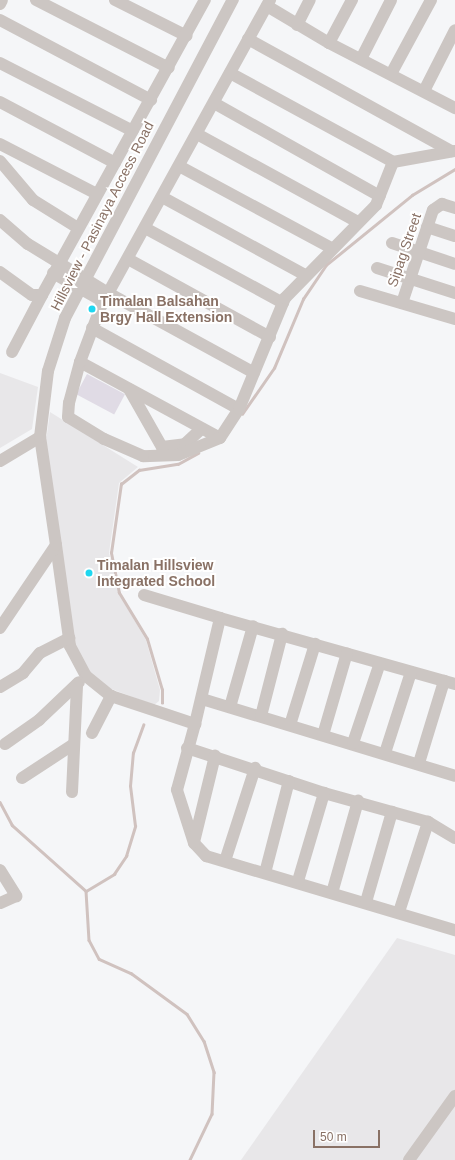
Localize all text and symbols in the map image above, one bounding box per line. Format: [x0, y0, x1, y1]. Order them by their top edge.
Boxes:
street label: Hillsview - Pasinaya Access Road [47, 118, 157, 314]
street label: Sipag Street [384, 211, 424, 289]
place label: Timalan Balsahan Brgy Hall Extension [100, 293, 232, 326]
marker: Timalan Balsahan Brgy Hall Extension [87, 304, 97, 314]
place label: Timalan Hillsview Integrated School [97, 557, 215, 590]
marker: Timalan Hillsview Integrated School [84, 568, 94, 578]
scale bar [315, 1122, 382, 1148]
text: 50 m [320, 1130, 347, 1144]

